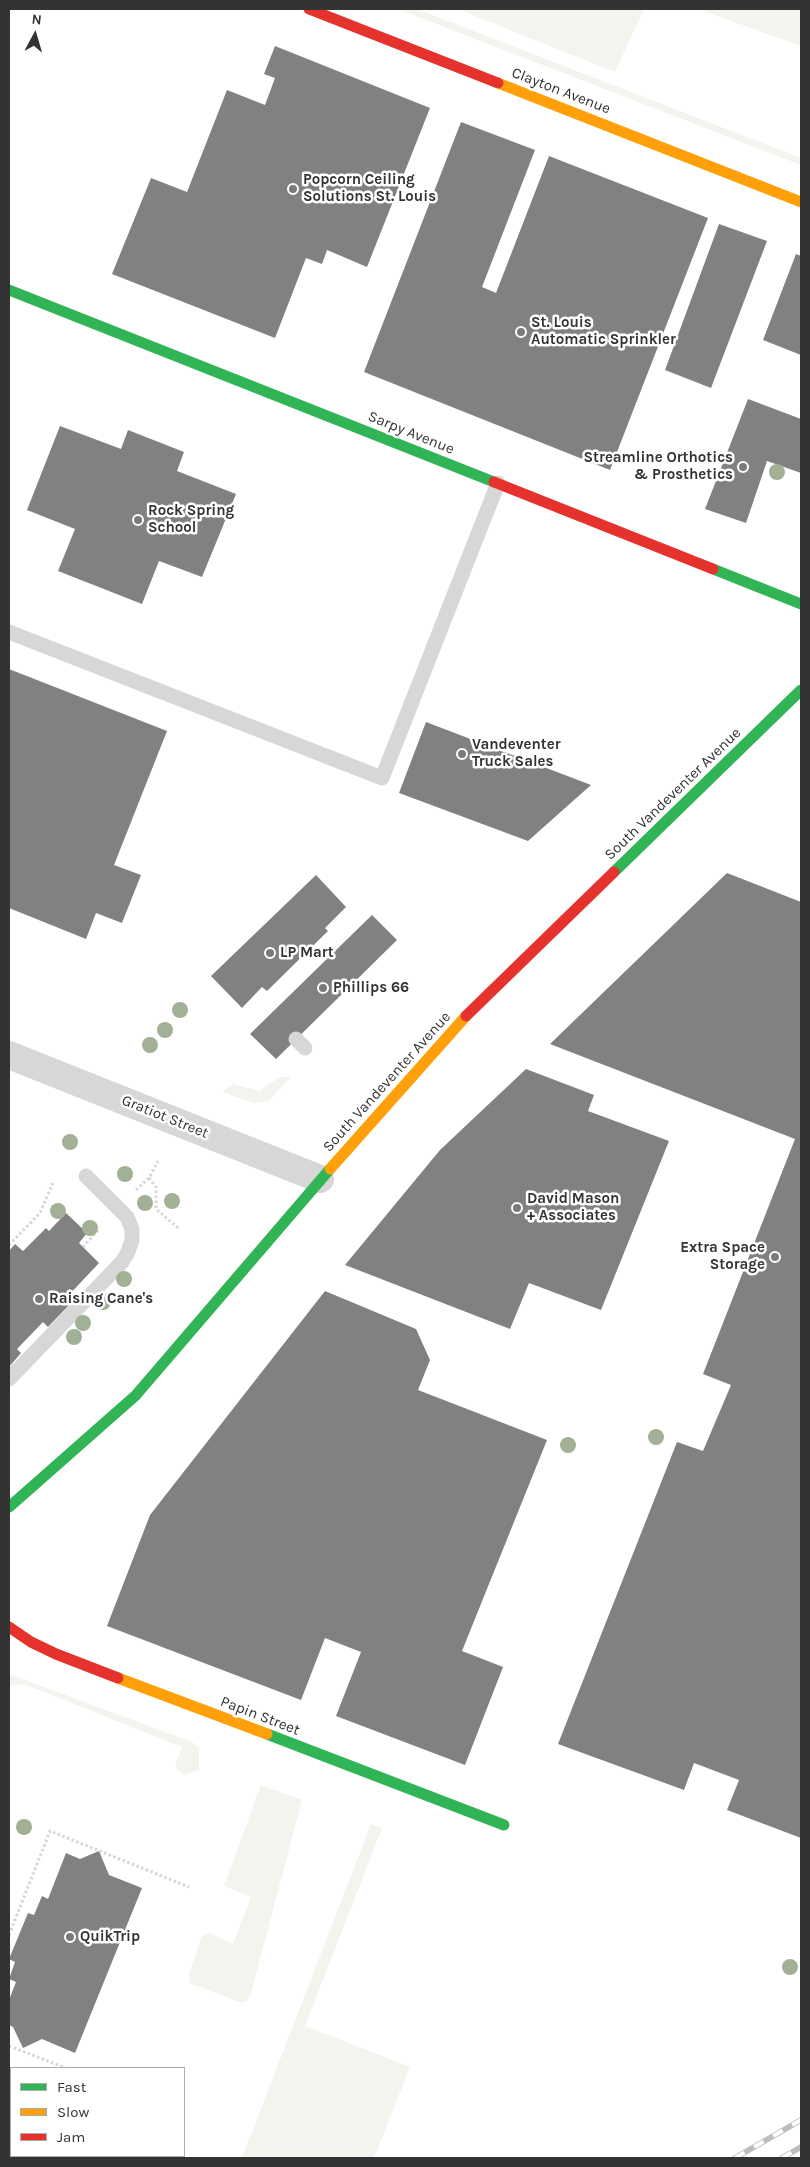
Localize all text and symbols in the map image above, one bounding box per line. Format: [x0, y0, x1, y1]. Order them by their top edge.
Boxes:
north arrow [10, 10, 60, 60]
text: N [31, 11, 42, 29]
street label: Clayton Avenue [509, 64, 613, 118]
place label: Popcorn Ceiling Solutions St. Louis [303, 171, 436, 206]
marker: Popcorn Ceiling Solutions St. Louis [287, 183, 299, 195]
place label: St. Louis Automatic Sprinkler [531, 314, 676, 349]
marker: St. Louis Automatic Sprinkler [515, 326, 527, 338]
street label: Sarpy Avenue [365, 408, 457, 458]
place label: Streamline Orthotics & Prosthetics [584, 449, 733, 484]
marker: Streamline Orthotics & Prosthetics [737, 461, 749, 473]
place label: Rock Spring School [148, 502, 234, 537]
marker: Rock Spring School [132, 514, 144, 526]
street label: South Vandeventer Avenue [601, 724, 745, 864]
place label: Vandeventer Truck Sales [472, 736, 561, 771]
marker: Vandeventer Truck Sales [456, 748, 468, 760]
place label: LP Mart [280, 944, 334, 962]
marker: LP Mart [264, 947, 276, 959]
place label: Phillips 66 [333, 979, 409, 997]
marker: Phillips 66 [317, 982, 329, 994]
street label: South Vandeventer Avenue [319, 1008, 455, 1156]
street label: Gratiot Street [119, 1091, 211, 1143]
place label: David Mason + Associates [527, 1190, 619, 1225]
marker: David Mason + Associates [511, 1202, 523, 1214]
place label: Extra Space Storage [680, 1239, 765, 1274]
marker: Extra Space Storage [769, 1251, 781, 1263]
place label: Raising Cane's [49, 1290, 153, 1308]
marker: Raising Cane's [33, 1293, 45, 1305]
street label: Papin Street [218, 1693, 302, 1739]
place label: QuikTrip [80, 1928, 140, 1946]
marker: QuikTrip [64, 1931, 76, 1943]
legend [10, 2067, 185, 2157]
text: Fast [57, 2078, 86, 2096]
text: Slow [57, 2103, 89, 2121]
text: Jam [57, 2128, 85, 2146]

